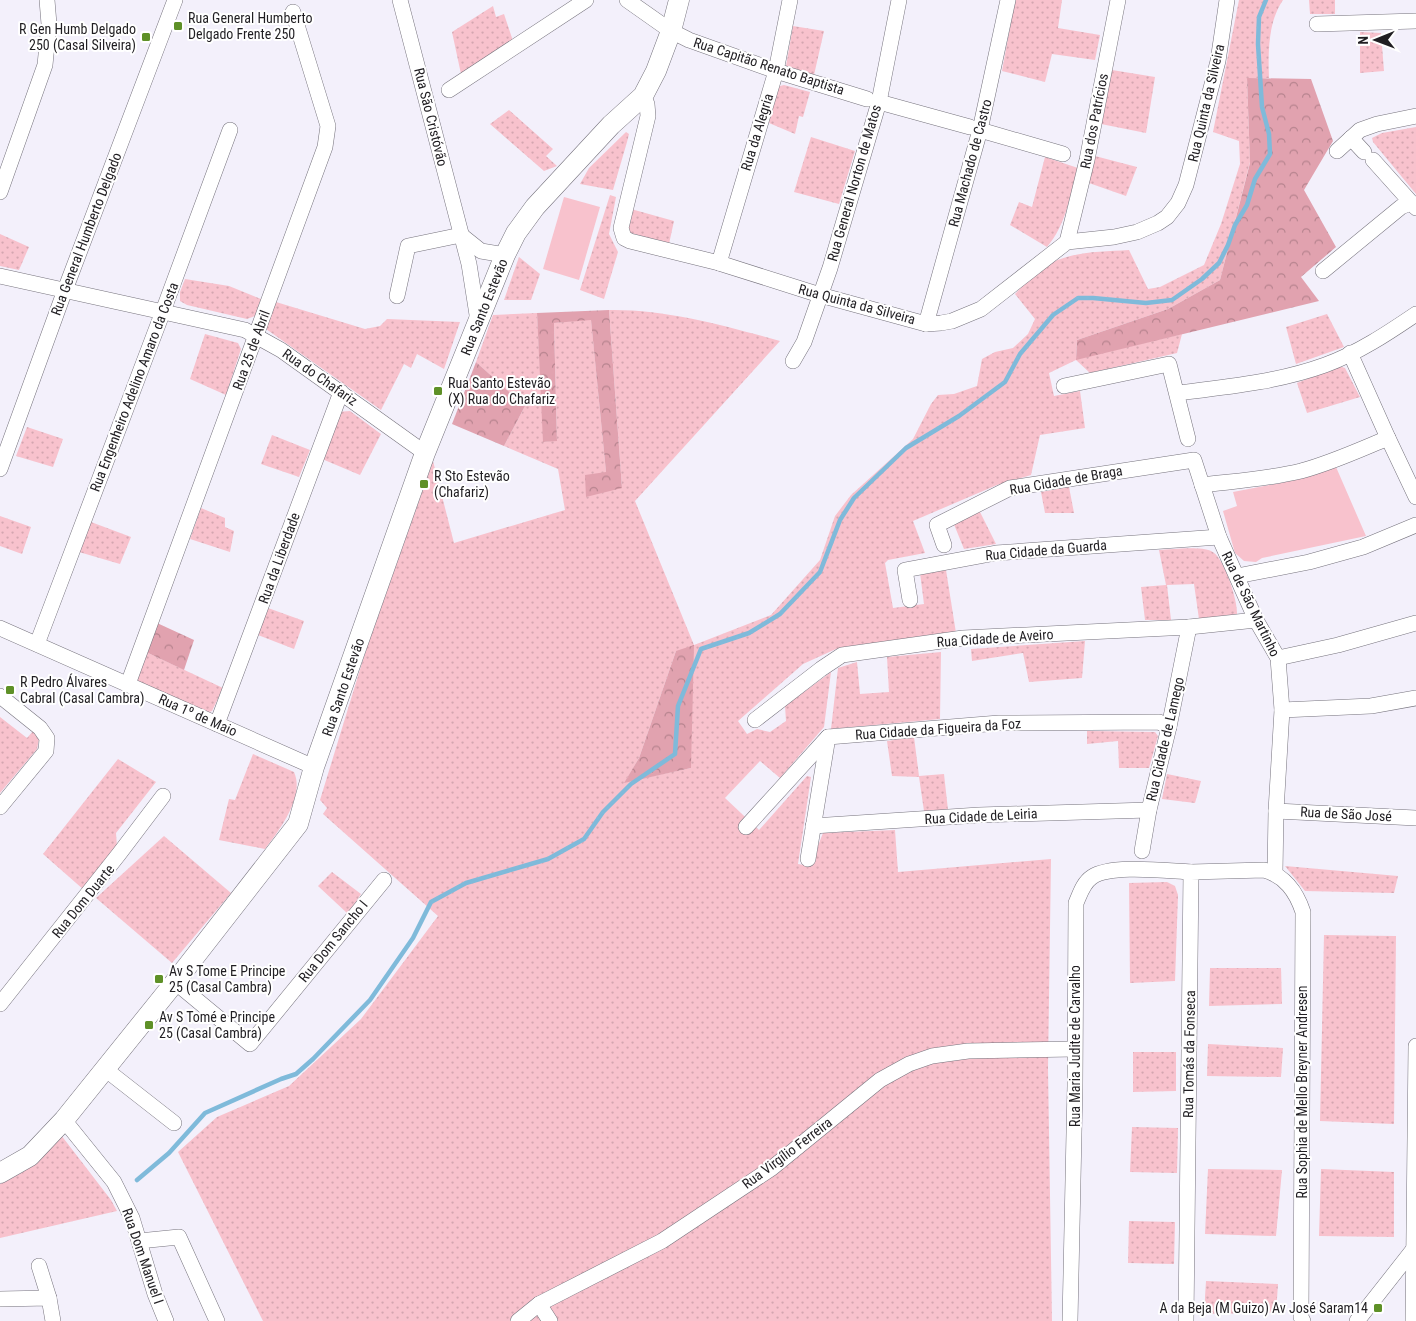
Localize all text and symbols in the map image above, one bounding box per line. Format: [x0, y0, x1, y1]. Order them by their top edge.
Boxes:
place label: Rua General Humberto Delgado Frente 250 [188, 10, 313, 42]
north arrow [1351, 15, 1401, 65]
marker: Rua General Humberto Delgado Frente 250 [172, 20, 184, 32]
place label: R Gen Humb Delgado 250 (Casal Silveira) [19, 21, 136, 54]
marker: R Gen Humb Delgado 250 (Casal Silveira) [140, 31, 152, 43]
street label: Rua Capitão Renato Baptista [692, 34, 846, 98]
text: N [1355, 36, 1371, 45]
street label: Rua Quinta da Silveira [1185, 43, 1227, 163]
street label: Rua São Cristóvão [411, 66, 451, 168]
street label: Rua dos Patrícios [1077, 72, 1111, 170]
street label: Rua da Alegria [738, 91, 776, 173]
street label: Rua Machado de Castro [945, 97, 995, 229]
street label: Rua General Norton de Matos [824, 103, 884, 263]
street label: Rua General Humberto Delgado [48, 150, 124, 318]
street label: Rua Santo Estevão [457, 256, 511, 358]
street label: Rua Engenheiro Adelino Amaro da Costa [87, 280, 181, 494]
street label: Rua Quinta da Silveira [797, 281, 917, 327]
street label: Rua 25 de Abril [229, 308, 273, 392]
street label: Rua do Chafariz [280, 345, 360, 409]
place label: Rua Santo Estevão (X) Rua do Chafariz [448, 375, 555, 408]
marker: Rua Santo Estevão (X) Rua do Chafariz [432, 385, 444, 397]
street label: Rua Cidade de Braga [1008, 462, 1124, 498]
place label: R Sto Estevão (Chafariz) [434, 468, 510, 501]
marker: R Sto Estevão (Chafariz) [418, 478, 430, 490]
street label: Rua da Liberdade [255, 510, 303, 606]
street label: Rua Cidade da Guarda [985, 537, 1107, 563]
street label: Rua de São Martinho [1219, 549, 1283, 659]
street label: Rua Cidade de Aveiro [936, 626, 1054, 650]
street label: Rua Santo Estevão [319, 636, 367, 738]
place label: R Pedro Álvares Cabral (Casal Cambra) [20, 673, 144, 707]
street label: Rua Cidade de Lamego [1143, 675, 1187, 803]
marker: R Pedro Álvares Cabral (Casal Cambra) [4, 684, 16, 696]
street label: Rua 1º de Maio [156, 691, 240, 739]
street label: Rua Cidade da Figueira da Foz [854, 715, 1022, 743]
street label: Rua de São José [1300, 804, 1393, 824]
street label: Rua Cidade de Leiria [924, 805, 1038, 827]
street label: Rua Dom Duarte [49, 861, 118, 941]
street label: Rua Dom Sancho I [295, 897, 371, 985]
place label: Av S Tome E Principe 25 (Casal Cambra) [169, 963, 286, 996]
street label: Rua Maria Judite de Carvalho [1067, 965, 1083, 1127]
marker: Av S Tome E Principe 25 (Casal Cambra) [153, 973, 165, 985]
street label: Rua Sophia de Mello Breyner Andresen [1294, 986, 1310, 1198]
street label: Rua Tomás da Fonseca [1180, 990, 1198, 1118]
place label: Av S Tomé e Principe 25 (Casal Cambra) [159, 1009, 275, 1042]
marker: Av S Tomé e Principe 25 (Casal Cambra) [143, 1019, 155, 1031]
street label: Rua Virgílio Ferreira [739, 1114, 835, 1192]
street label: Rua Dom Manuel I [119, 1206, 167, 1306]
place label: A da Beja (M Guizo) Av José Saram14 [1159, 1300, 1368, 1317]
marker: A da Beja (M Guizo) Av José Saram14 [1372, 1302, 1384, 1314]

